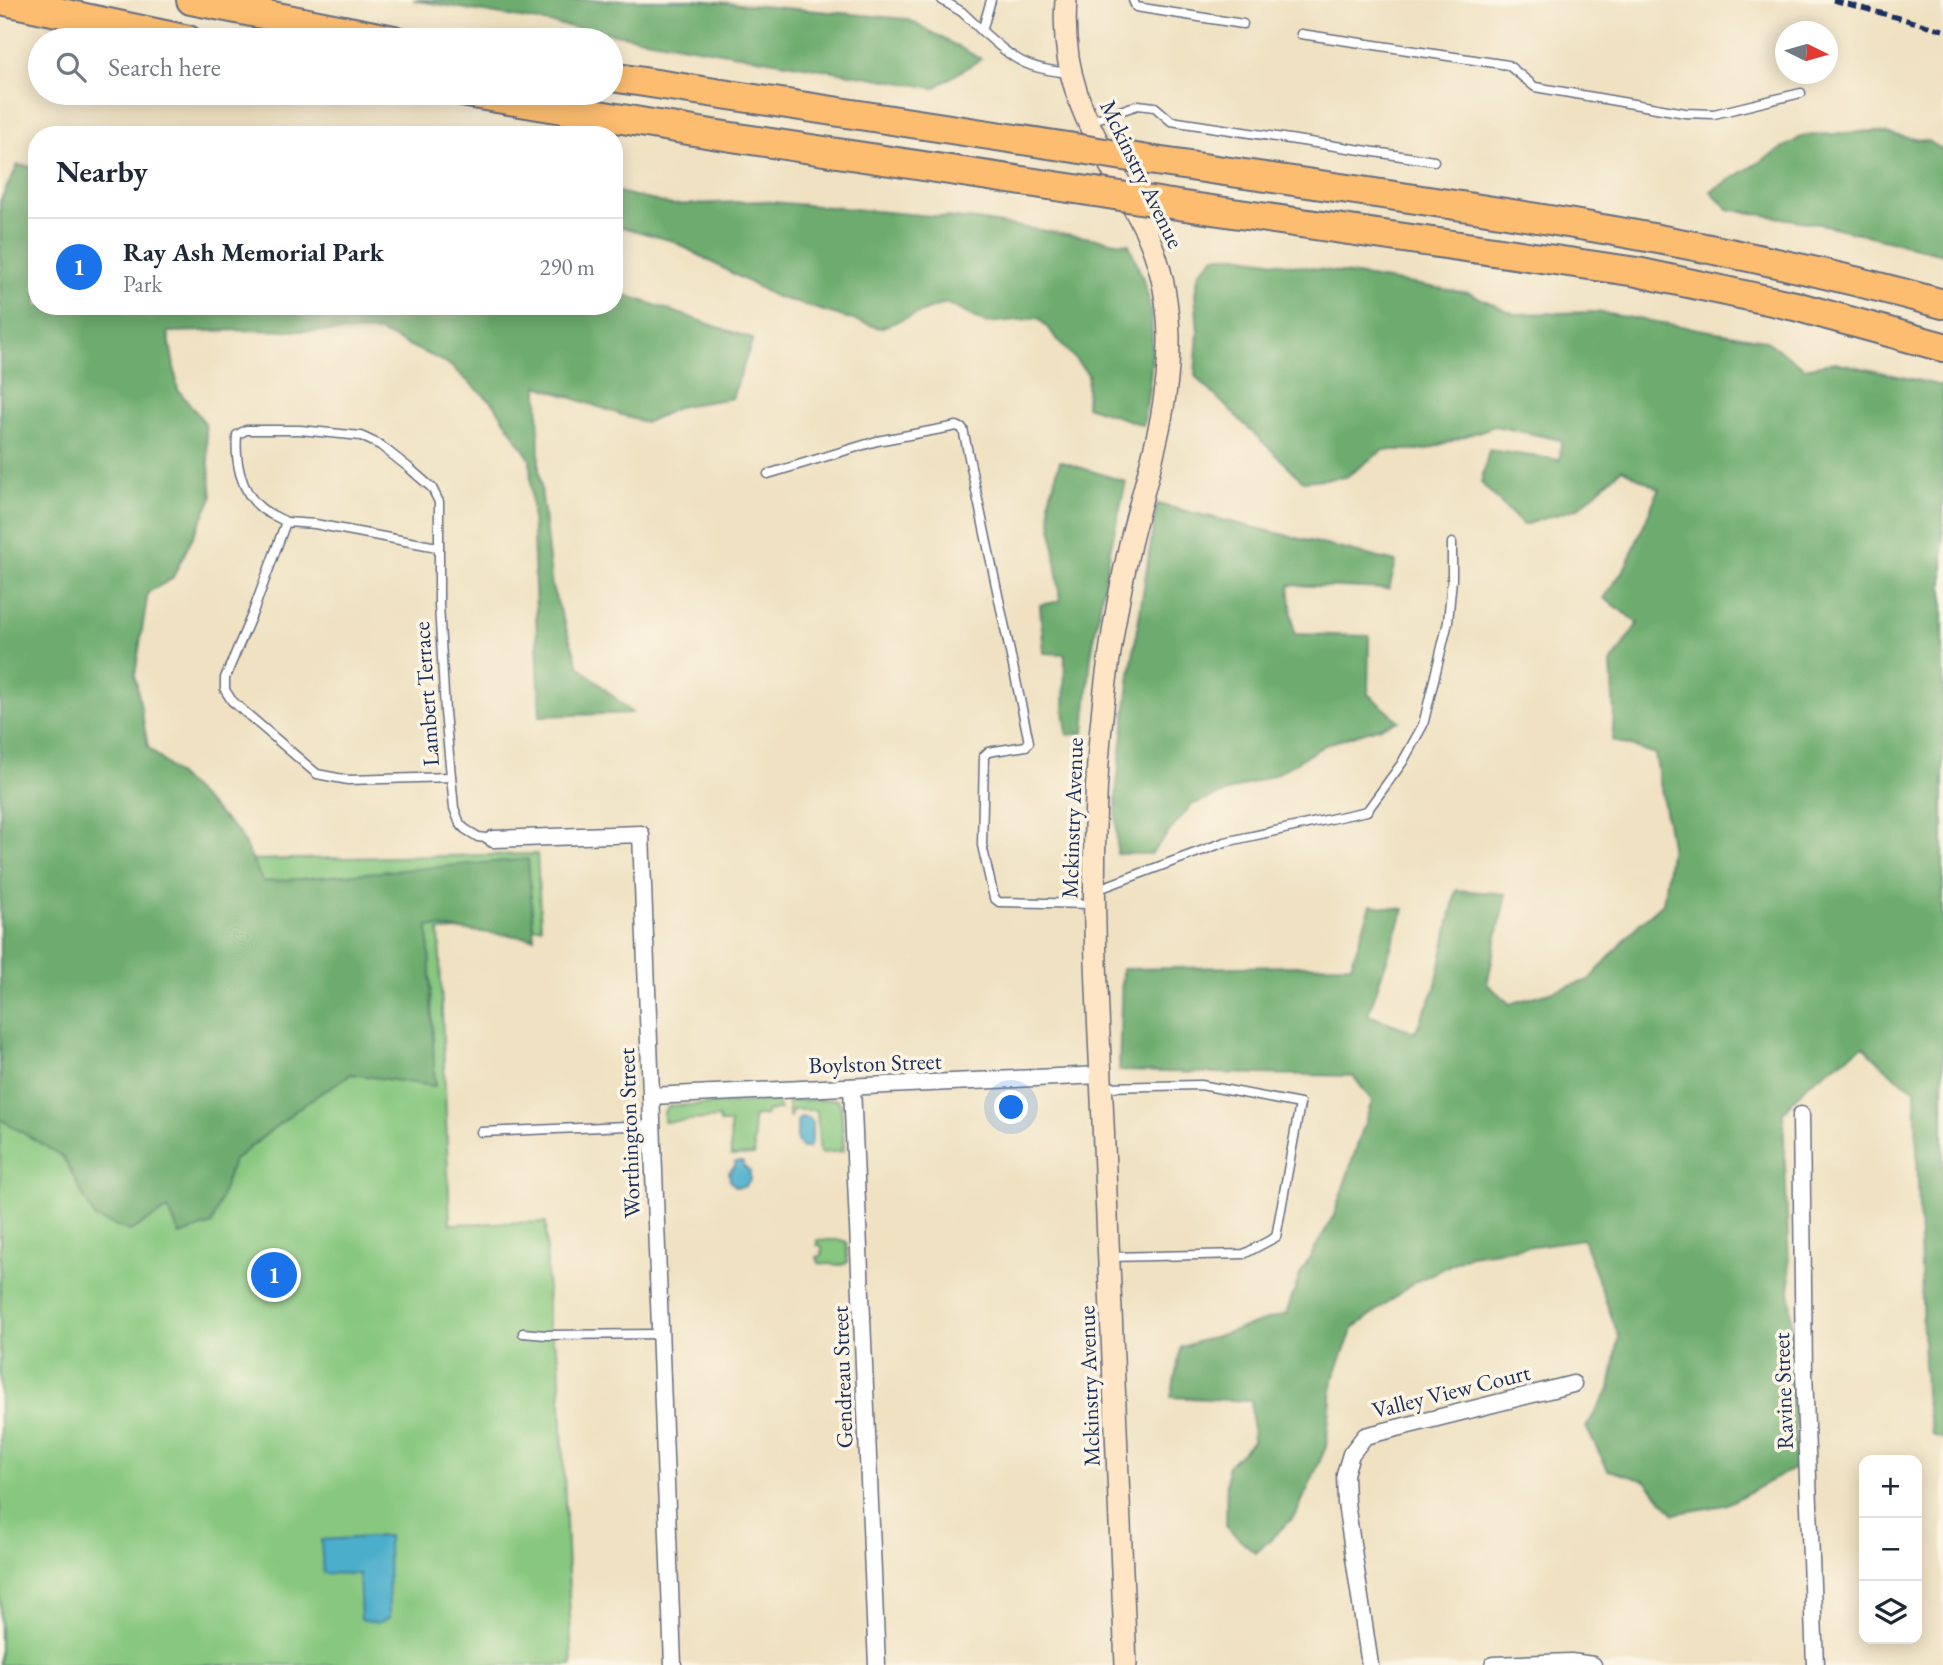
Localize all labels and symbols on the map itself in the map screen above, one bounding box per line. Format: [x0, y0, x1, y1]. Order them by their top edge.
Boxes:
north arrow [1775, 21, 1838, 84]
street label: Mckinstry Avenue [1093, 95, 1191, 253]
street label: Lambert Terrace [406, 621, 446, 767]
street label: Mckinstry Avenue [1054, 737, 1090, 899]
street label: Worthington Street [611, 1046, 647, 1219]
street label: Boylston Street [808, 1046, 943, 1080]
your location [994, 1090, 1028, 1124]
pin: 1 [251, 1249, 297, 1301]
street label: Gendreau Street [824, 1304, 859, 1449]
street label: Mckinstry Avenue [1071, 1305, 1107, 1467]
street label: Ravine Street [1766, 1331, 1800, 1450]
street label: Valley View Court [1369, 1357, 1534, 1425]

